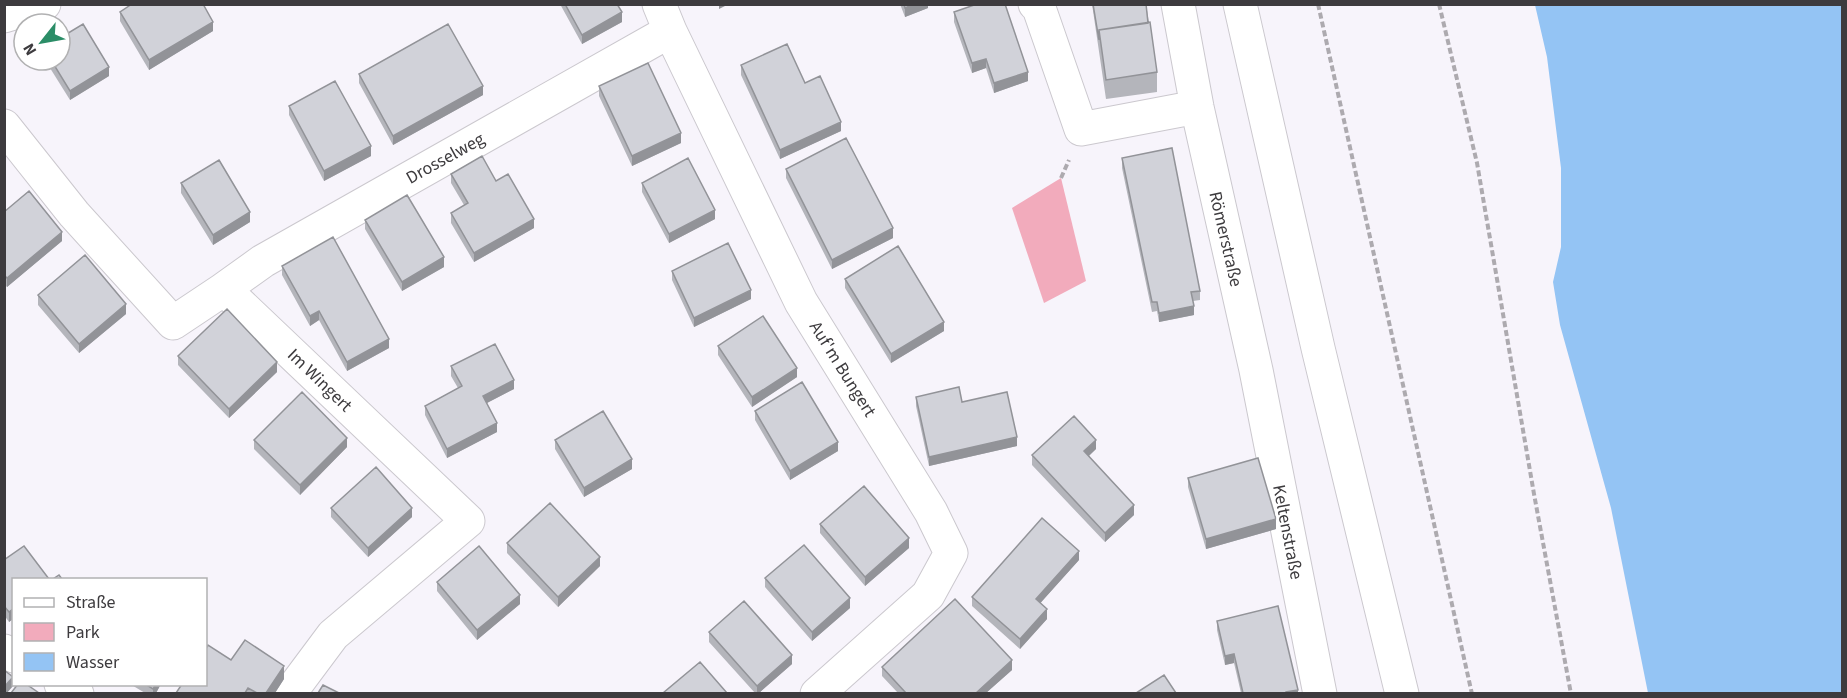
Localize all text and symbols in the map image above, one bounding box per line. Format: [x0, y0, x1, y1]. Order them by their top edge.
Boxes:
north arrow [12, 12, 72, 72]
text: N [18, 39, 42, 59]
street label: Drosselweg [402, 127, 489, 190]
street label: Römerstraße [1202, 189, 1249, 289]
street label: Auf'm Bungert [803, 317, 882, 422]
street label: Im Wingert [282, 343, 358, 418]
street label: Keltenstraße [1266, 483, 1309, 582]
legend [12, 578, 207, 686]
text: Straße [66, 590, 116, 615]
text: Park [66, 620, 100, 645]
text: Wasser [66, 650, 120, 675]

